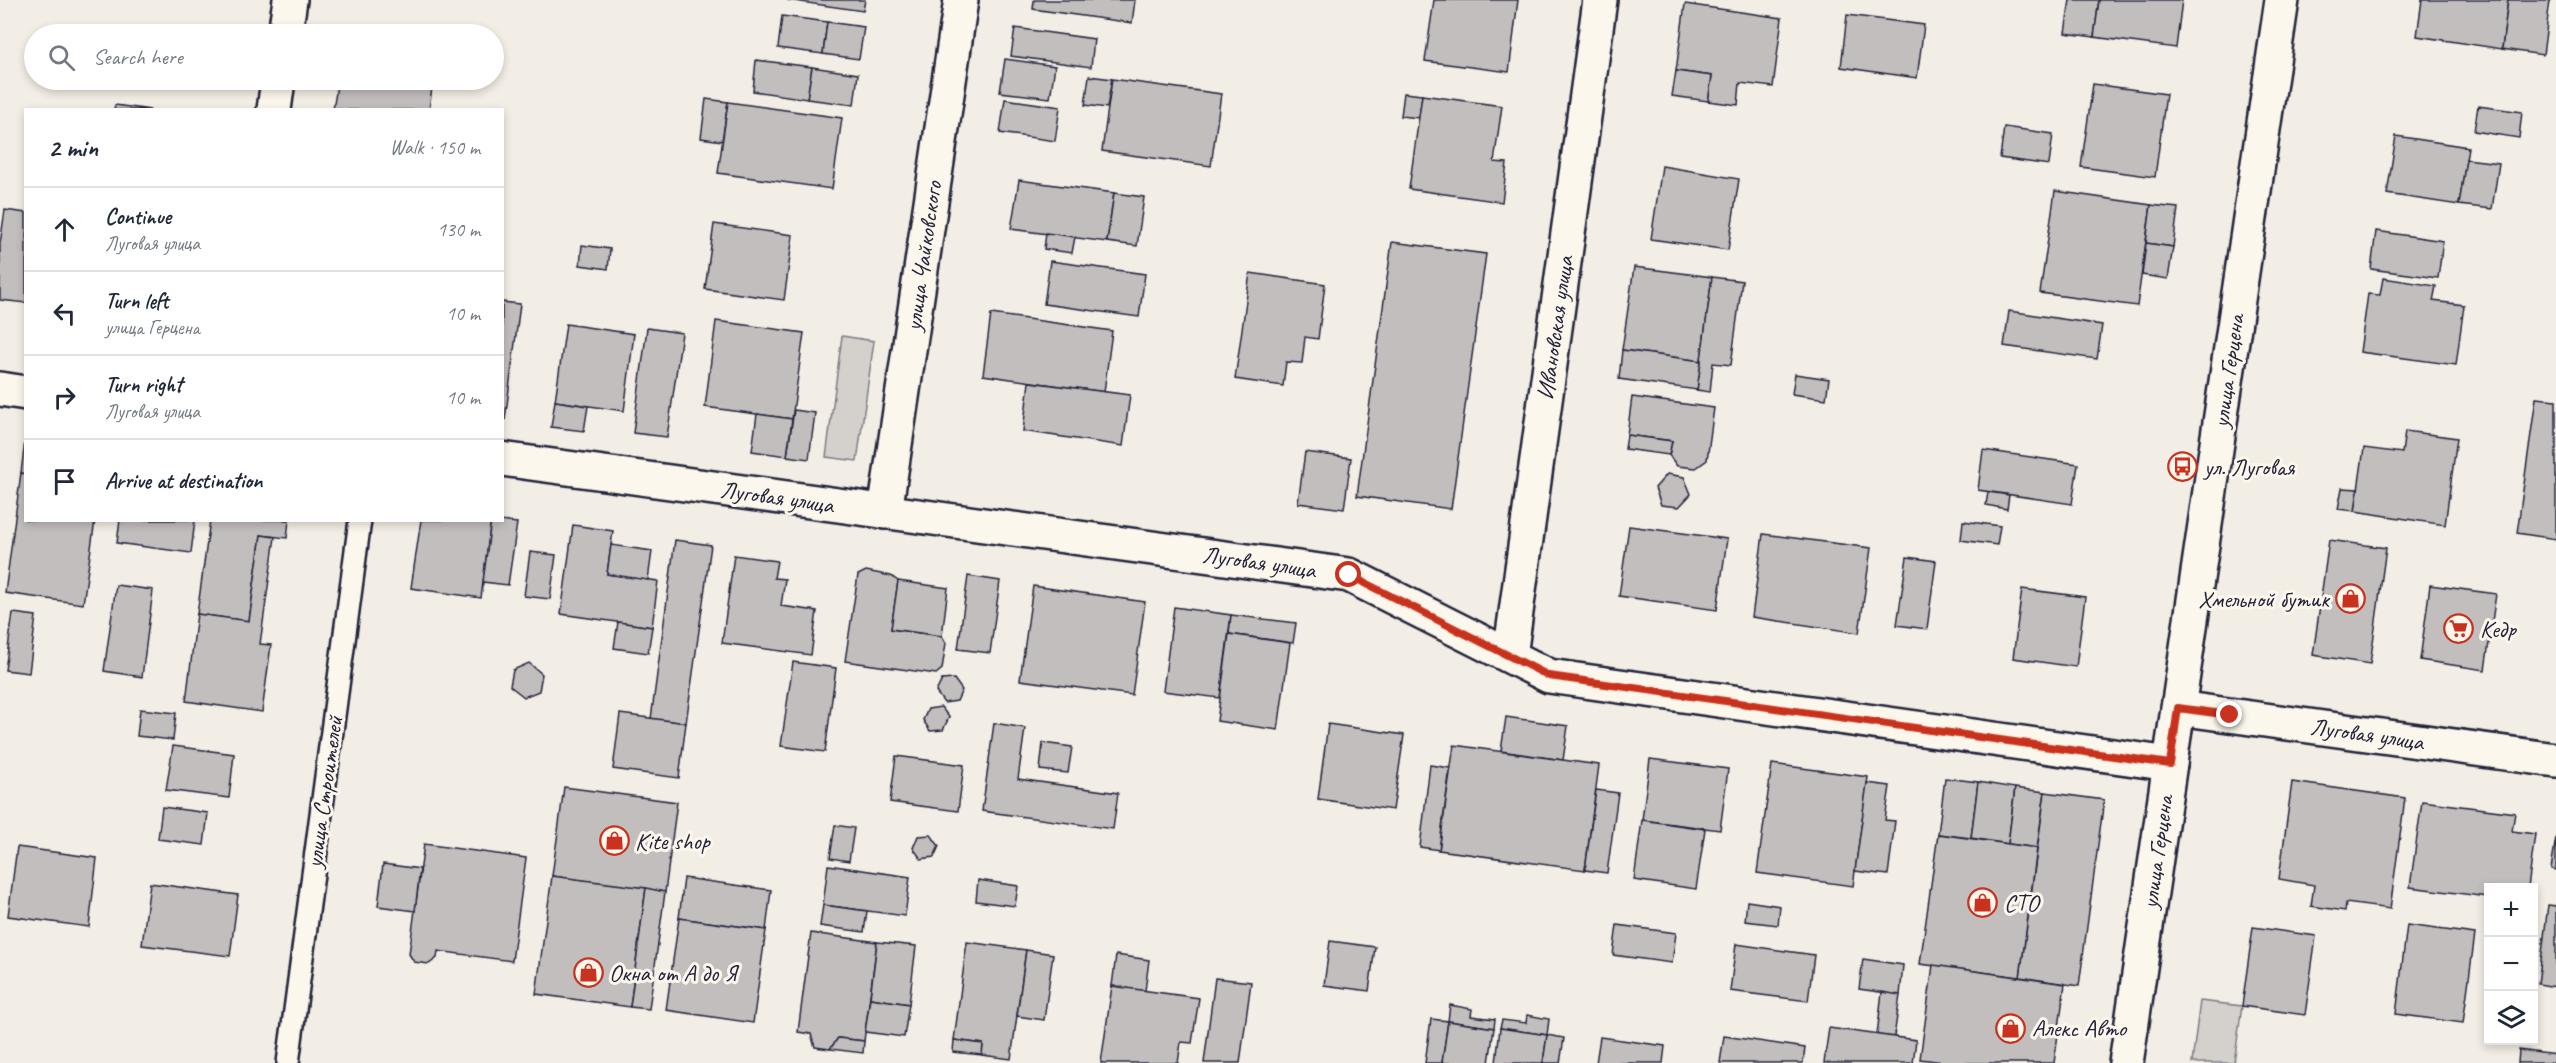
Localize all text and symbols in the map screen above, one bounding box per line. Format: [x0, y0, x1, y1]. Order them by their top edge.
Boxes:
search box [24, 24, 504, 90]
icon: search [45, 41, 78, 74]
text: Search here [93, 43, 183, 71]
text: 2 min [48, 131, 98, 164]
text: Walk · 150 m [390, 135, 480, 160]
street label: улица Чайковского [897, 178, 949, 335]
text: Continue [105, 203, 171, 231]
icon: ahead [48, 213, 81, 246]
text: 130 m [437, 217, 480, 242]
text: Луговая улица [105, 231, 200, 256]
street label: Ивановская улица [1530, 253, 1580, 402]
text: Turn left [105, 287, 169, 315]
icon: left [48, 297, 81, 330]
text: 10 m [446, 301, 480, 326]
street label: улица Герцена [2205, 310, 2251, 431]
text: улица Герцена [105, 315, 200, 340]
text: Turn right [105, 371, 182, 399]
icon: right [48, 381, 81, 414]
text: 10 m [446, 385, 480, 410]
text: Луговая улица [105, 399, 200, 424]
bus stop icon: ул. Луговая [2167, 451, 2199, 483]
place label: ул. Луговая [2202, 452, 2296, 482]
icon: arrive [48, 465, 81, 498]
text: Arrive at destination [105, 467, 262, 495]
street label: Луговая улица [718, 474, 837, 520]
street label: Луговая улица [1200, 539, 1319, 585]
route start [1335, 561, 1361, 587]
shop icon: Хмельной бутик [2334, 583, 2366, 615]
place label: Хмельной бутик [2198, 584, 2331, 614]
supermarket icon: Кедр [2443, 613, 2475, 645]
place label: Кедр [2480, 614, 2518, 644]
route end [2216, 701, 2242, 727]
street label: Луговая улица [2308, 711, 2427, 757]
street label: улица Строителей [298, 712, 350, 872]
street label: улица Герцена [2134, 791, 2180, 912]
shop icon: Kite shop [598, 825, 630, 857]
place label: Kite shop [635, 826, 711, 856]
map controls [2484, 883, 2538, 1045]
button: + [2484, 883, 2538, 937]
shop icon: СТО [1967, 887, 1999, 919]
place label: СТО [2004, 888, 2042, 918]
button: − [2484, 937, 2538, 991]
shop icon: Окна от А до Я [572, 957, 604, 989]
place label: Окна от А до Я [609, 958, 740, 988]
button: layers [2484, 991, 2538, 1045]
shop icon: Алекс Авто [1995, 1012, 2027, 1044]
place label: Алекс Авто [2032, 1013, 2128, 1043]

